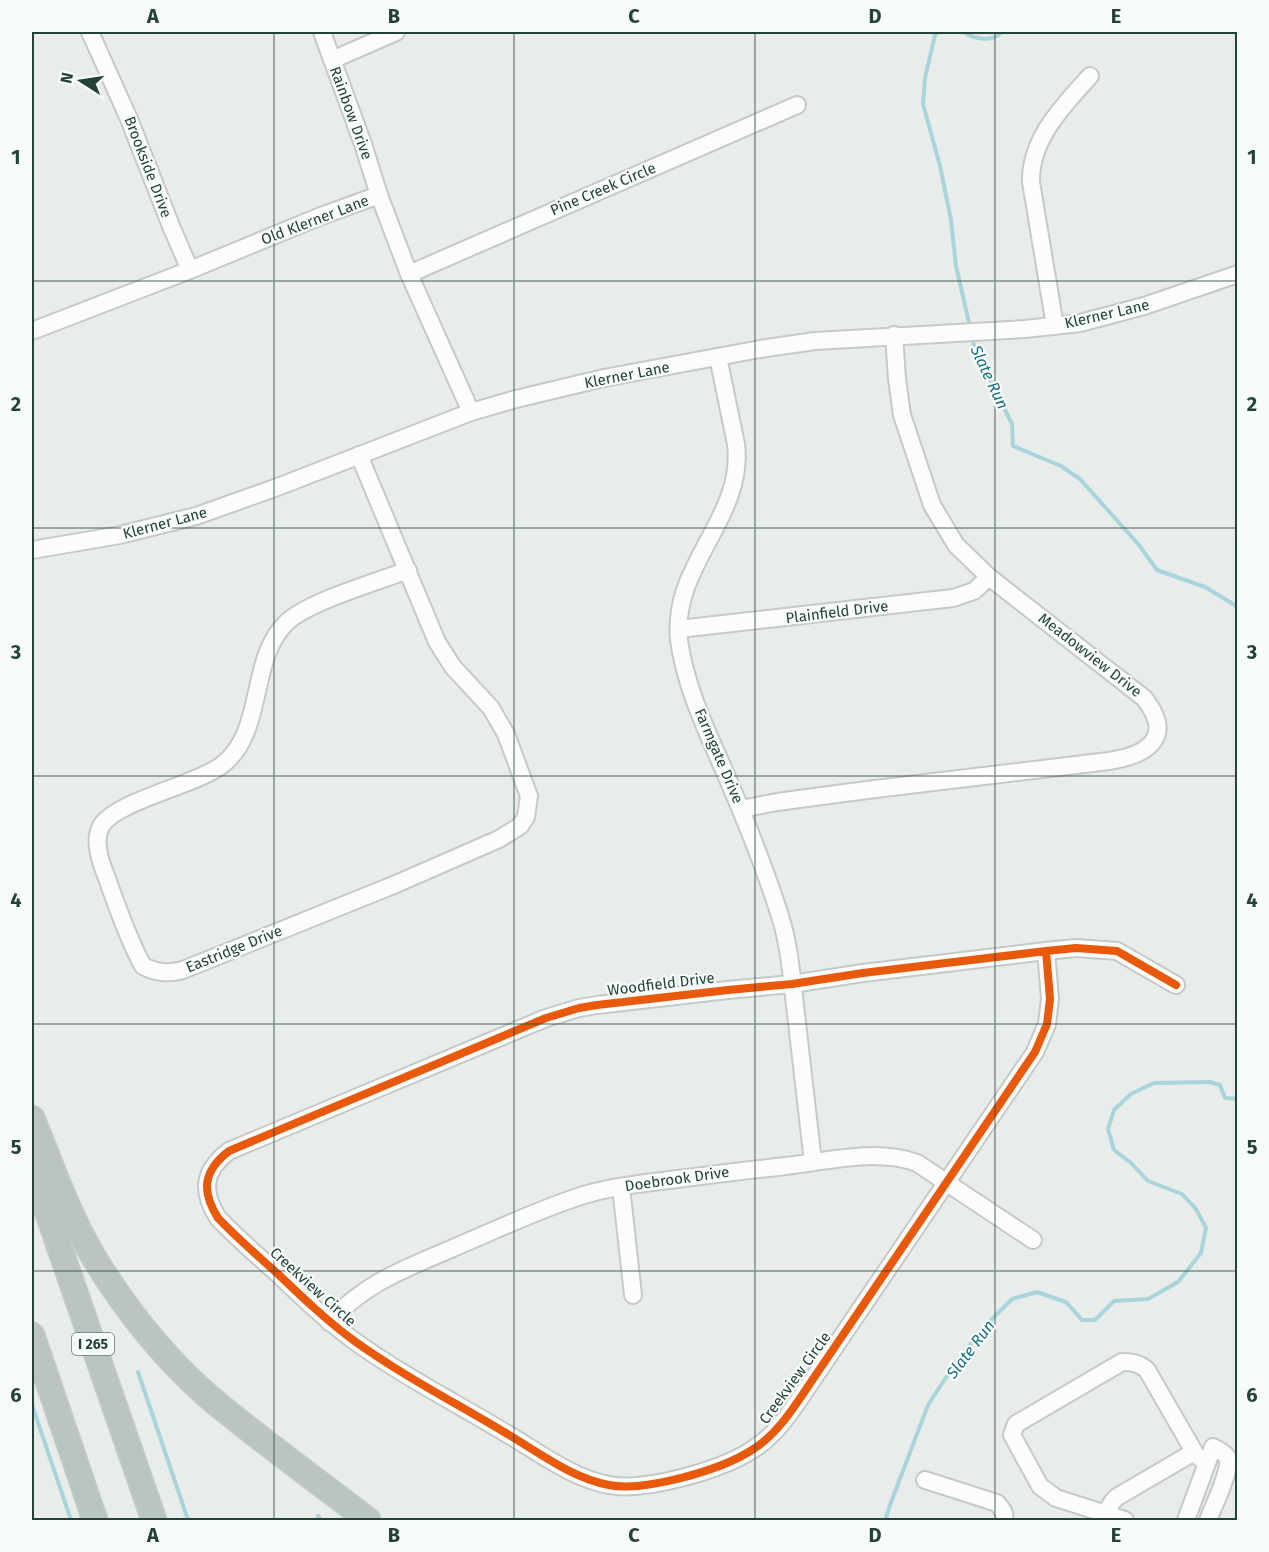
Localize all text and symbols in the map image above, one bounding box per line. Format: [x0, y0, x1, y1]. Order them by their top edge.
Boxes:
text: A [146, 4, 160, 28]
text: B [388, 4, 400, 28]
text: C [628, 4, 640, 28]
text: D [868, 4, 882, 28]
text: E [1111, 4, 1121, 28]
north arrow [51, 51, 111, 111]
street label: Rainbow Drive [326, 64, 376, 162]
text: N [56, 71, 77, 85]
street label: Brookside Drive [120, 114, 176, 220]
text: 1 [11, 145, 21, 169]
text: 1 [1247, 145, 1257, 169]
street label: Pine Creek Circle [547, 159, 659, 219]
street label: Old Klerner Lane [259, 191, 371, 249]
street label: Klerner Lane [1063, 296, 1151, 332]
water label: Slate Run [966, 341, 1013, 412]
street label: Klerner Lane [583, 358, 671, 392]
text: 2 [11, 392, 21, 416]
text: 2 [1247, 392, 1257, 416]
street label: Klerner Lane [121, 503, 209, 543]
street label: Plainfield Drive [785, 597, 889, 627]
street label: Meadowview Drive [1035, 609, 1145, 701]
text: 3 [10, 640, 21, 664]
text: 3 [1246, 640, 1257, 664]
street label: Farmgate Drive [691, 706, 747, 806]
text: 4 [10, 888, 22, 912]
text: 4 [1246, 888, 1258, 912]
street label: Eastridge Drive [183, 922, 285, 976]
street label: Woodfield Drive [606, 968, 716, 1000]
text: 5 [11, 1135, 22, 1159]
text: 5 [1247, 1135, 1258, 1159]
street label: Doebrook Drive [624, 1163, 730, 1195]
street label: Creekview Circle [266, 1244, 360, 1330]
water label: Slate Run [942, 1316, 998, 1383]
street label: Creekview Circle [755, 1328, 835, 1428]
road number: I 265 [72, 1333, 114, 1355]
text: 6 [10, 1383, 22, 1407]
text: 6 [1246, 1383, 1258, 1407]
text: A [146, 1523, 160, 1547]
text: B [388, 1523, 400, 1547]
text: C [628, 1523, 640, 1547]
text: D [868, 1523, 882, 1547]
text: E [1111, 1523, 1121, 1547]

